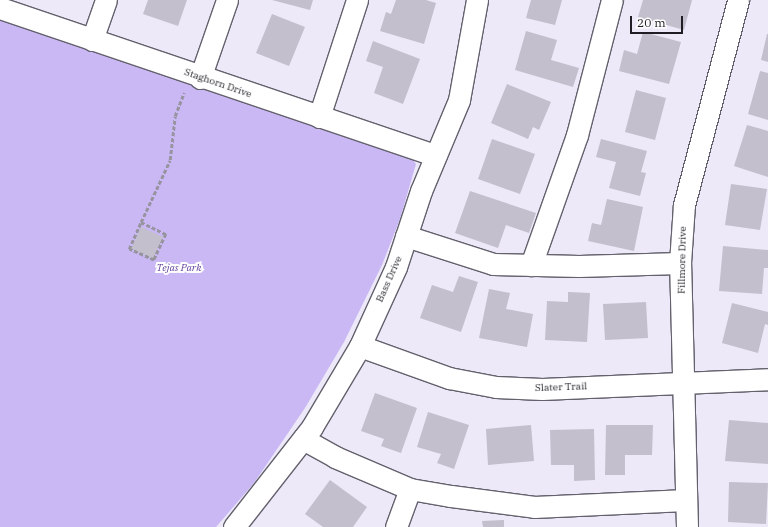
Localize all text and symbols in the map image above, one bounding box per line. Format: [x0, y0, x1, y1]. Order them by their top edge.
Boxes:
scale bar [632, 8, 685, 34]
text: 20 m [637, 15, 666, 30]
street label: Staghorn Drive [183, 66, 253, 100]
street label: Fillmore Drive [675, 226, 689, 294]
street label: Bass Drive [373, 254, 405, 304]
park label: Tejas Park [157, 262, 201, 274]
street label: Slater Trail [535, 380, 587, 394]

